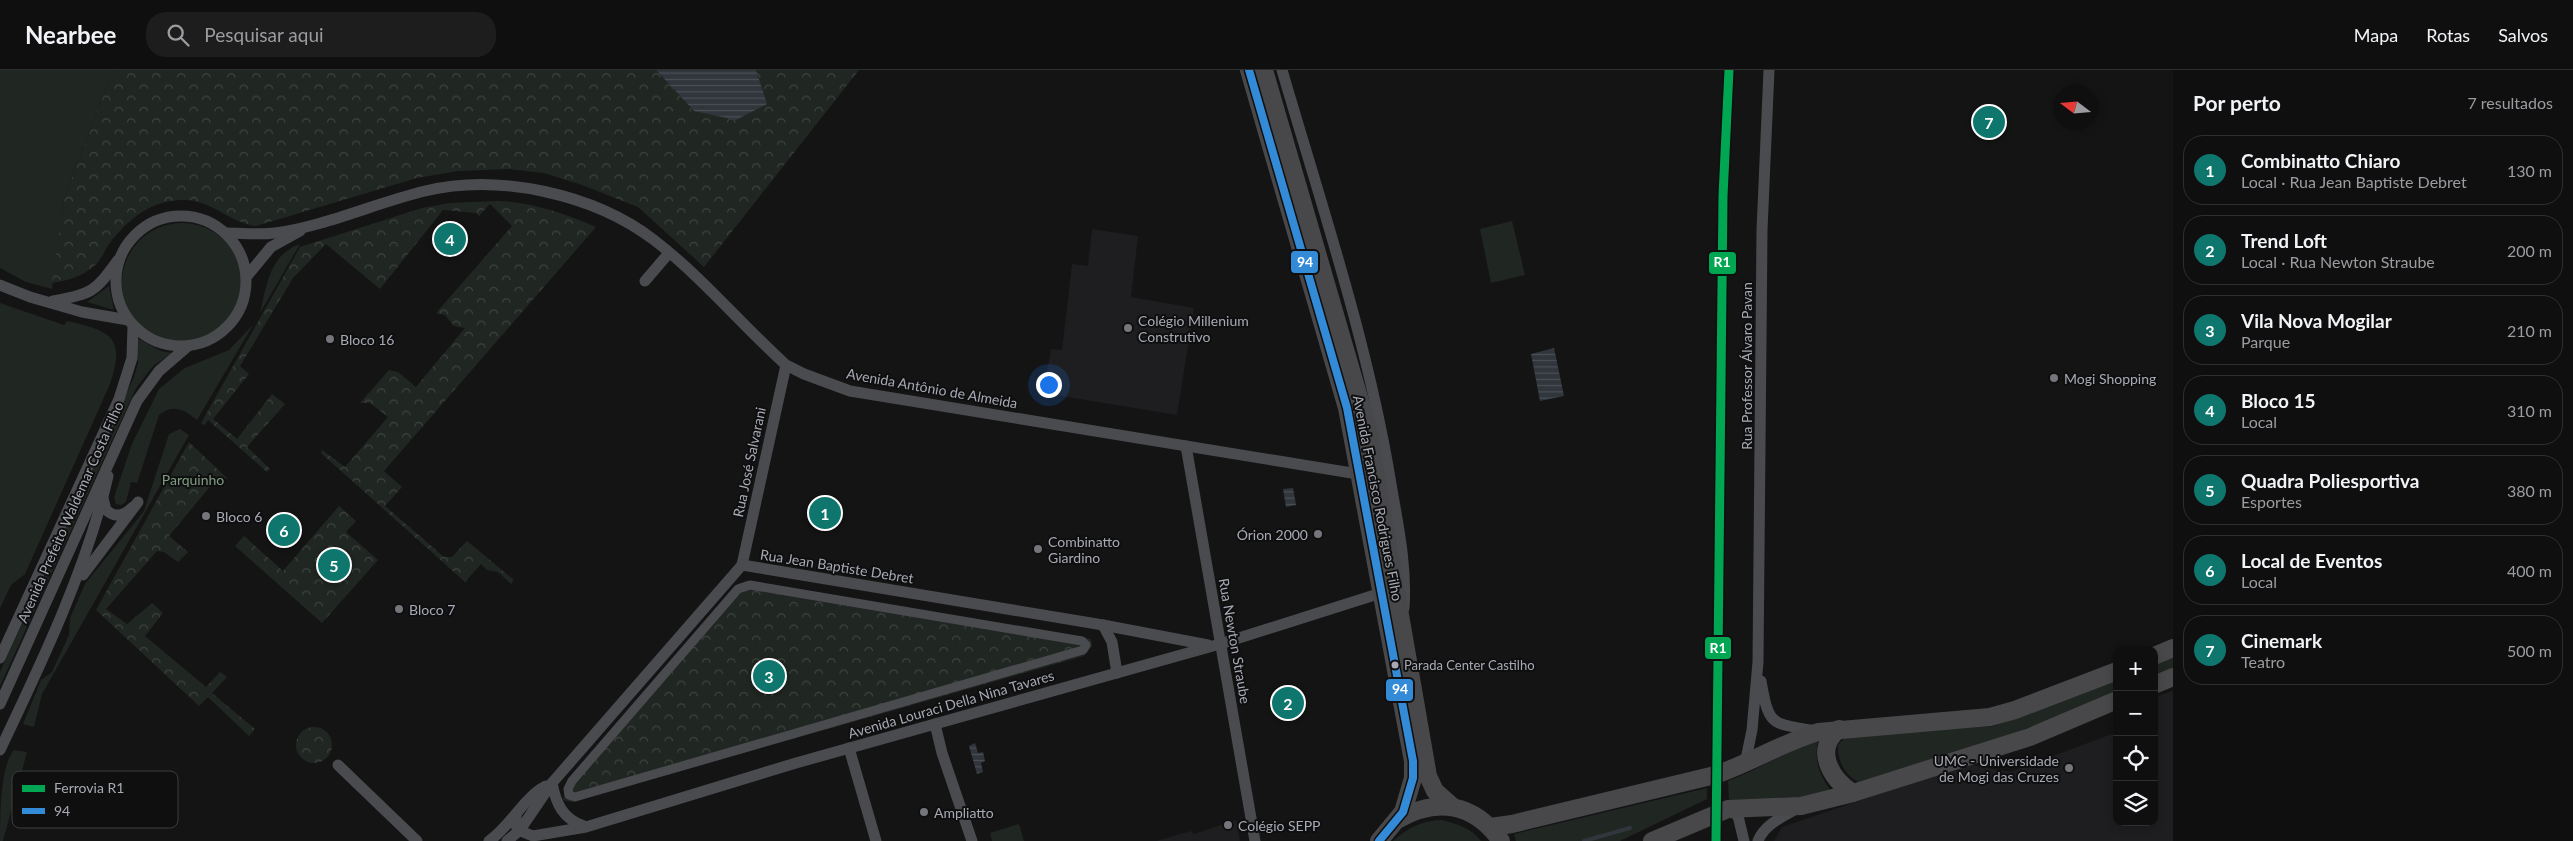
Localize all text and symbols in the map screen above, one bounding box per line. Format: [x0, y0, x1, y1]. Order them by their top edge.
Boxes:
search box [146, 12, 496, 57]
text: Nearbee [25, 20, 116, 49]
icon: search [164, 21, 192, 49]
text: Pesquisar aqui [204, 23, 324, 46]
text: Mapa [2354, 24, 2398, 46]
text: Rotas [2426, 24, 2470, 46]
text: Salvos [2498, 24, 2548, 46]
north arrow [2053, 85, 2098, 130]
text: Por perto [2193, 90, 2281, 115]
text: 7 resultados [2467, 93, 2553, 112]
pin: 7 [1973, 103, 2005, 141]
text: Combinatto Chiaro [2241, 149, 2400, 172]
text: 1 [2205, 161, 2215, 180]
text: 130 m [2507, 161, 2552, 180]
text: Local · Rua Jean Baptiste Debret [2241, 172, 2467, 191]
pin: 4 [434, 220, 466, 258]
text: Trend Loft [2241, 229, 2327, 252]
text: 2 [2205, 241, 2215, 260]
text: 200 m [2507, 241, 2552, 260]
line badge: 94 [1290, 250, 1319, 274]
line badge: R1 [1708, 251, 1737, 275]
text: Local · Rua Newton Straube [2241, 252, 2435, 271]
text: 94 [1297, 253, 1313, 270]
text: R1 [1713, 253, 1731, 270]
street label: Rua Professor Álvaro Pavan [1738, 282, 1755, 450]
text: Vila Nova Mogilar [2241, 309, 2392, 332]
place label: Colégio Millenium Construtivo [1138, 312, 1249, 345]
text: 3 [2205, 321, 2215, 340]
text: 210 m [2507, 321, 2552, 340]
marker: Colégio Millenium Construtivo [1122, 322, 1134, 334]
place label: Bloco 16 [340, 331, 394, 348]
text: Parque [2241, 332, 2290, 351]
marker: Bloco 16 [324, 333, 336, 345]
street label: Avenida Antônio de Almeida [845, 365, 1019, 411]
place label: Mogi Shopping [2064, 370, 2156, 387]
your location [1036, 372, 1062, 398]
marker: Mogi Shopping [2048, 372, 2060, 384]
text: Bloco 15 [2241, 389, 2316, 412]
street label: Avenida Francisco Rodrigues Filho [1350, 394, 1406, 602]
street label: Avenida Prefeito Waldemar Costa Filho [13, 399, 127, 625]
text: 4 [2205, 401, 2215, 420]
text: 310 m [2507, 401, 2552, 420]
street label: Rua José Salvarani [729, 405, 769, 519]
text: Local [2241, 412, 2277, 431]
text: Quadra Poliesportiva [2241, 469, 2419, 492]
park label: Parquinho [162, 471, 224, 488]
text: 5 [2205, 481, 2215, 500]
text: 380 m [2507, 481, 2552, 500]
text: Esportes [2241, 492, 2302, 511]
pin: 1 [809, 494, 841, 532]
place label: Bloco 6 [216, 508, 262, 525]
marker: Bloco 6 [200, 510, 212, 522]
pin: 6 [268, 511, 300, 549]
place label: Órion 2000 [1237, 526, 1308, 543]
marker: Órion 2000 [1312, 528, 1324, 540]
place label: Combinatto Giardino [1048, 533, 1120, 566]
marker: Combinatto Giardino [1032, 543, 1044, 555]
street label: Rua Jean Baptiste Debret [759, 545, 915, 587]
pin: 5 [318, 546, 350, 584]
text: Local de Eventos [2241, 549, 2382, 572]
text: 6 [2205, 561, 2215, 580]
text: 400 m [2507, 561, 2552, 580]
text: Local [2241, 572, 2277, 591]
street label: Rua Newton Straube [1216, 577, 1254, 705]
place label: Bloco 7 [409, 601, 455, 618]
marker: Bloco 7 [393, 603, 405, 615]
text: Cinemark [2241, 629, 2322, 652]
line badge: R1 [1704, 636, 1732, 660]
text: R1 [1709, 639, 1727, 656]
text: 7 [2205, 641, 2215, 660]
text: 500 m [2507, 641, 2552, 660]
map controls [2113, 646, 2158, 826]
button: + [2113, 646, 2158, 691]
text: Teatro [2241, 652, 2285, 671]
pin: 3 [753, 657, 785, 695]
place label: Parada Center Castilho [1404, 657, 1535, 673]
marker: Parada Center Castilho [1390, 660, 1400, 670]
street label: Avenida Louraci Della Nina Tavares [846, 666, 1056, 742]
line badge: 94 [1385, 678, 1414, 702]
text: 94 [1392, 680, 1408, 697]
pin: 2 [1272, 684, 1304, 722]
button: − [2113, 691, 2158, 736]
button: locate [2113, 736, 2158, 781]
place label: UMC - Universidade de Mogi das Cruzes [1934, 752, 2059, 785]
marker: UMC - Universidade de Mogi das Cruzes [2063, 762, 2075, 774]
legend [12, 771, 178, 828]
text: Ferrovia R1 [54, 779, 124, 796]
button: layers [2113, 781, 2158, 826]
text: 94 [54, 802, 70, 819]
place label: Ampliatto [934, 804, 994, 821]
marker: Ampliatto [918, 806, 930, 818]
place label: Colégio SEPP [1238, 817, 1321, 834]
marker: Colégio SEPP [1222, 819, 1234, 831]

